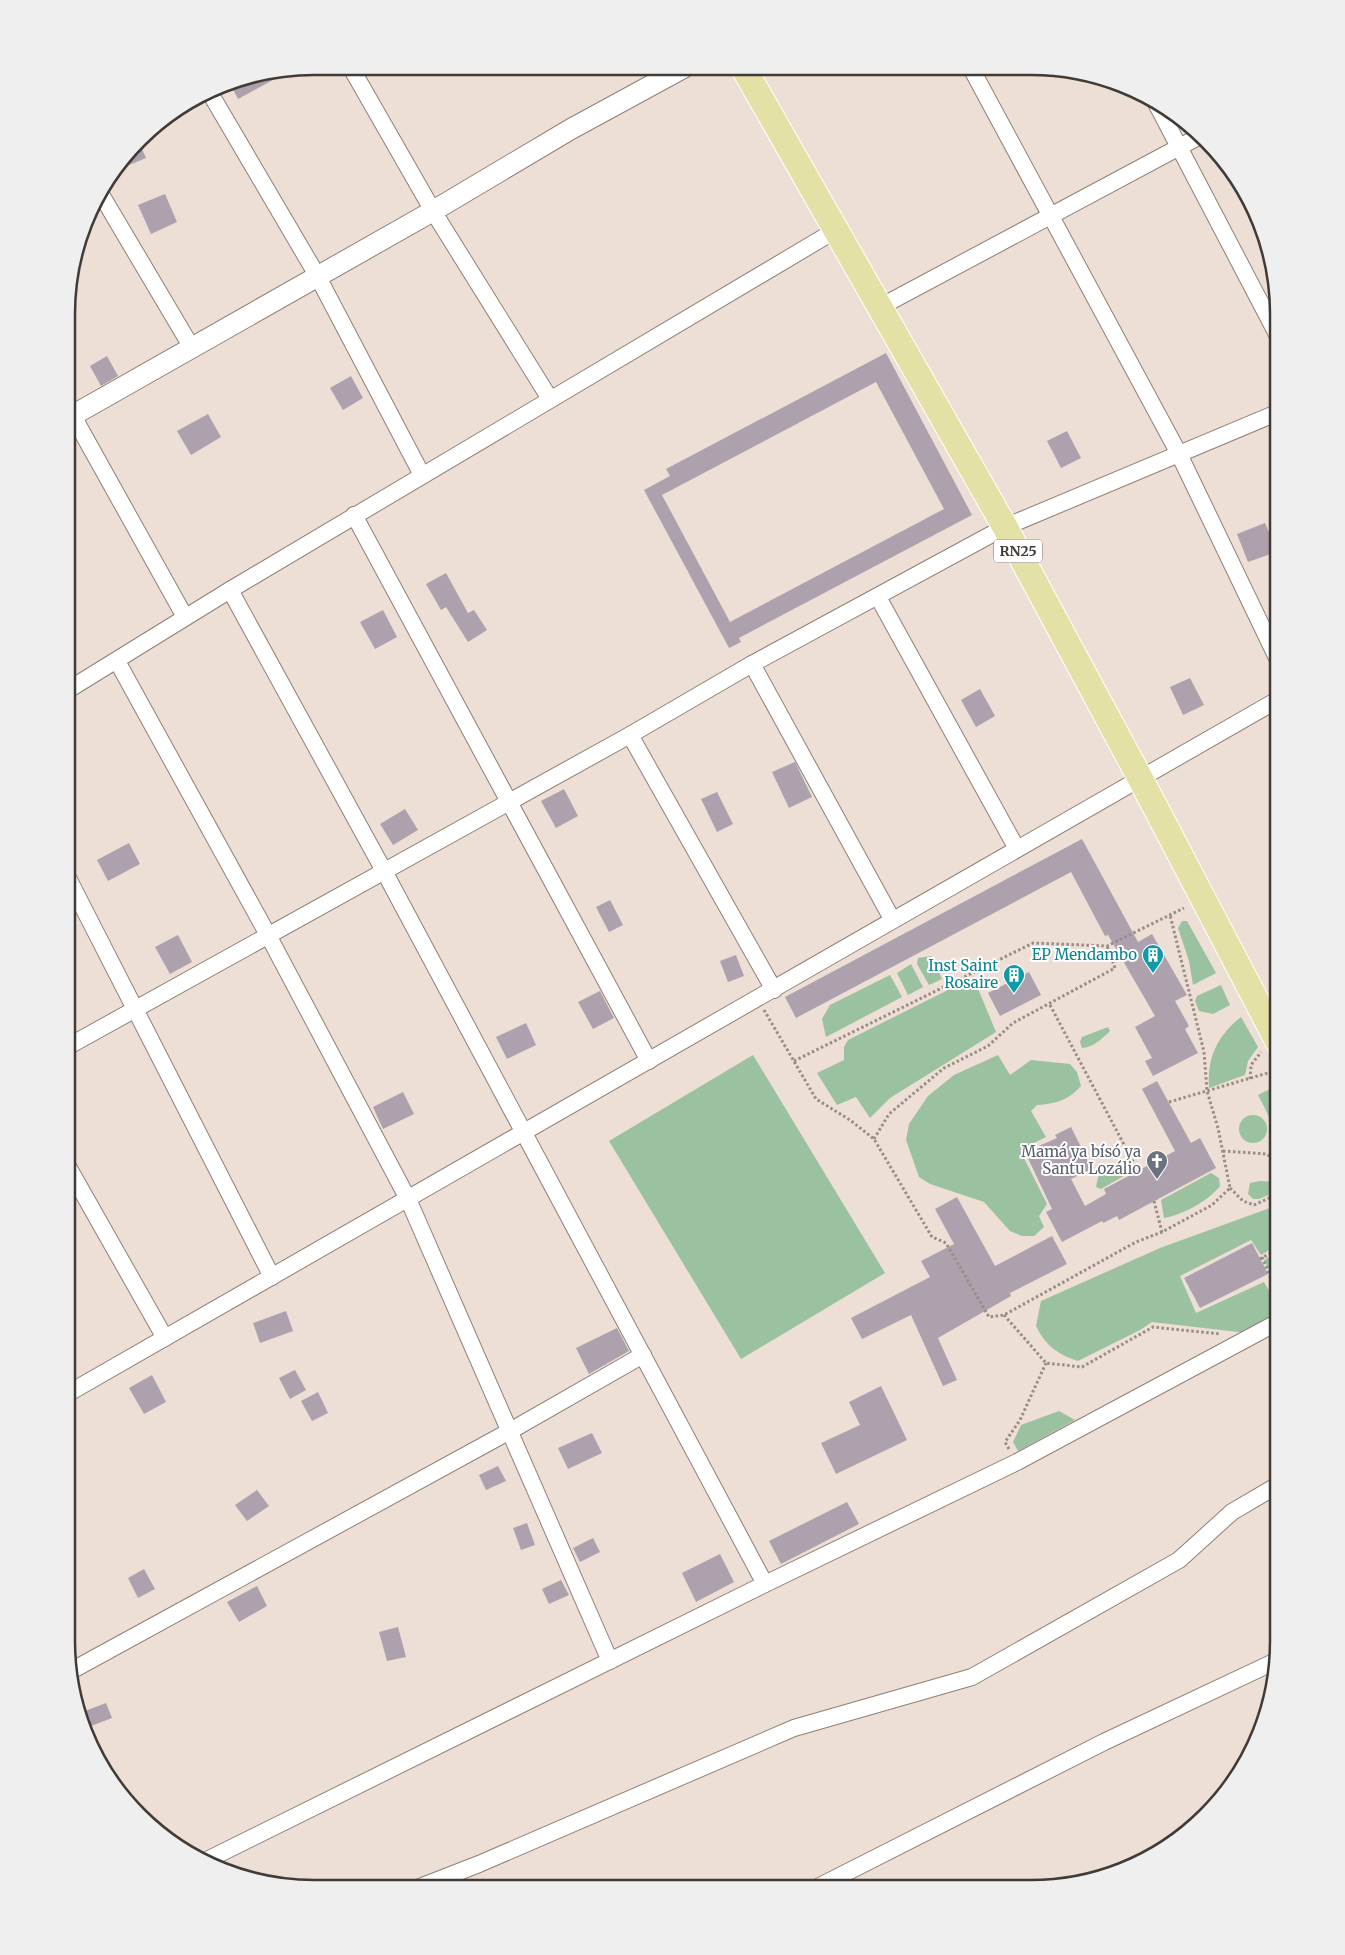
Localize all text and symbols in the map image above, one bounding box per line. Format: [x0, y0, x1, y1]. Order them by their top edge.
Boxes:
road number: RN25 [994, 540, 1042, 562]
building icon: EP Mendambo [1141, 943, 1165, 974]
place label: EP Mendambo [1032, 945, 1137, 964]
place label: Inst Saint Rosaire [928, 956, 998, 992]
building icon: Inst Saint Rosaire [1002, 963, 1026, 994]
place label: Mamá ya bísó ya Santu Lozálio [1021, 1142, 1141, 1178]
church icon: Mamá ya bísó ya Santu Lozálio [1145, 1149, 1169, 1180]

